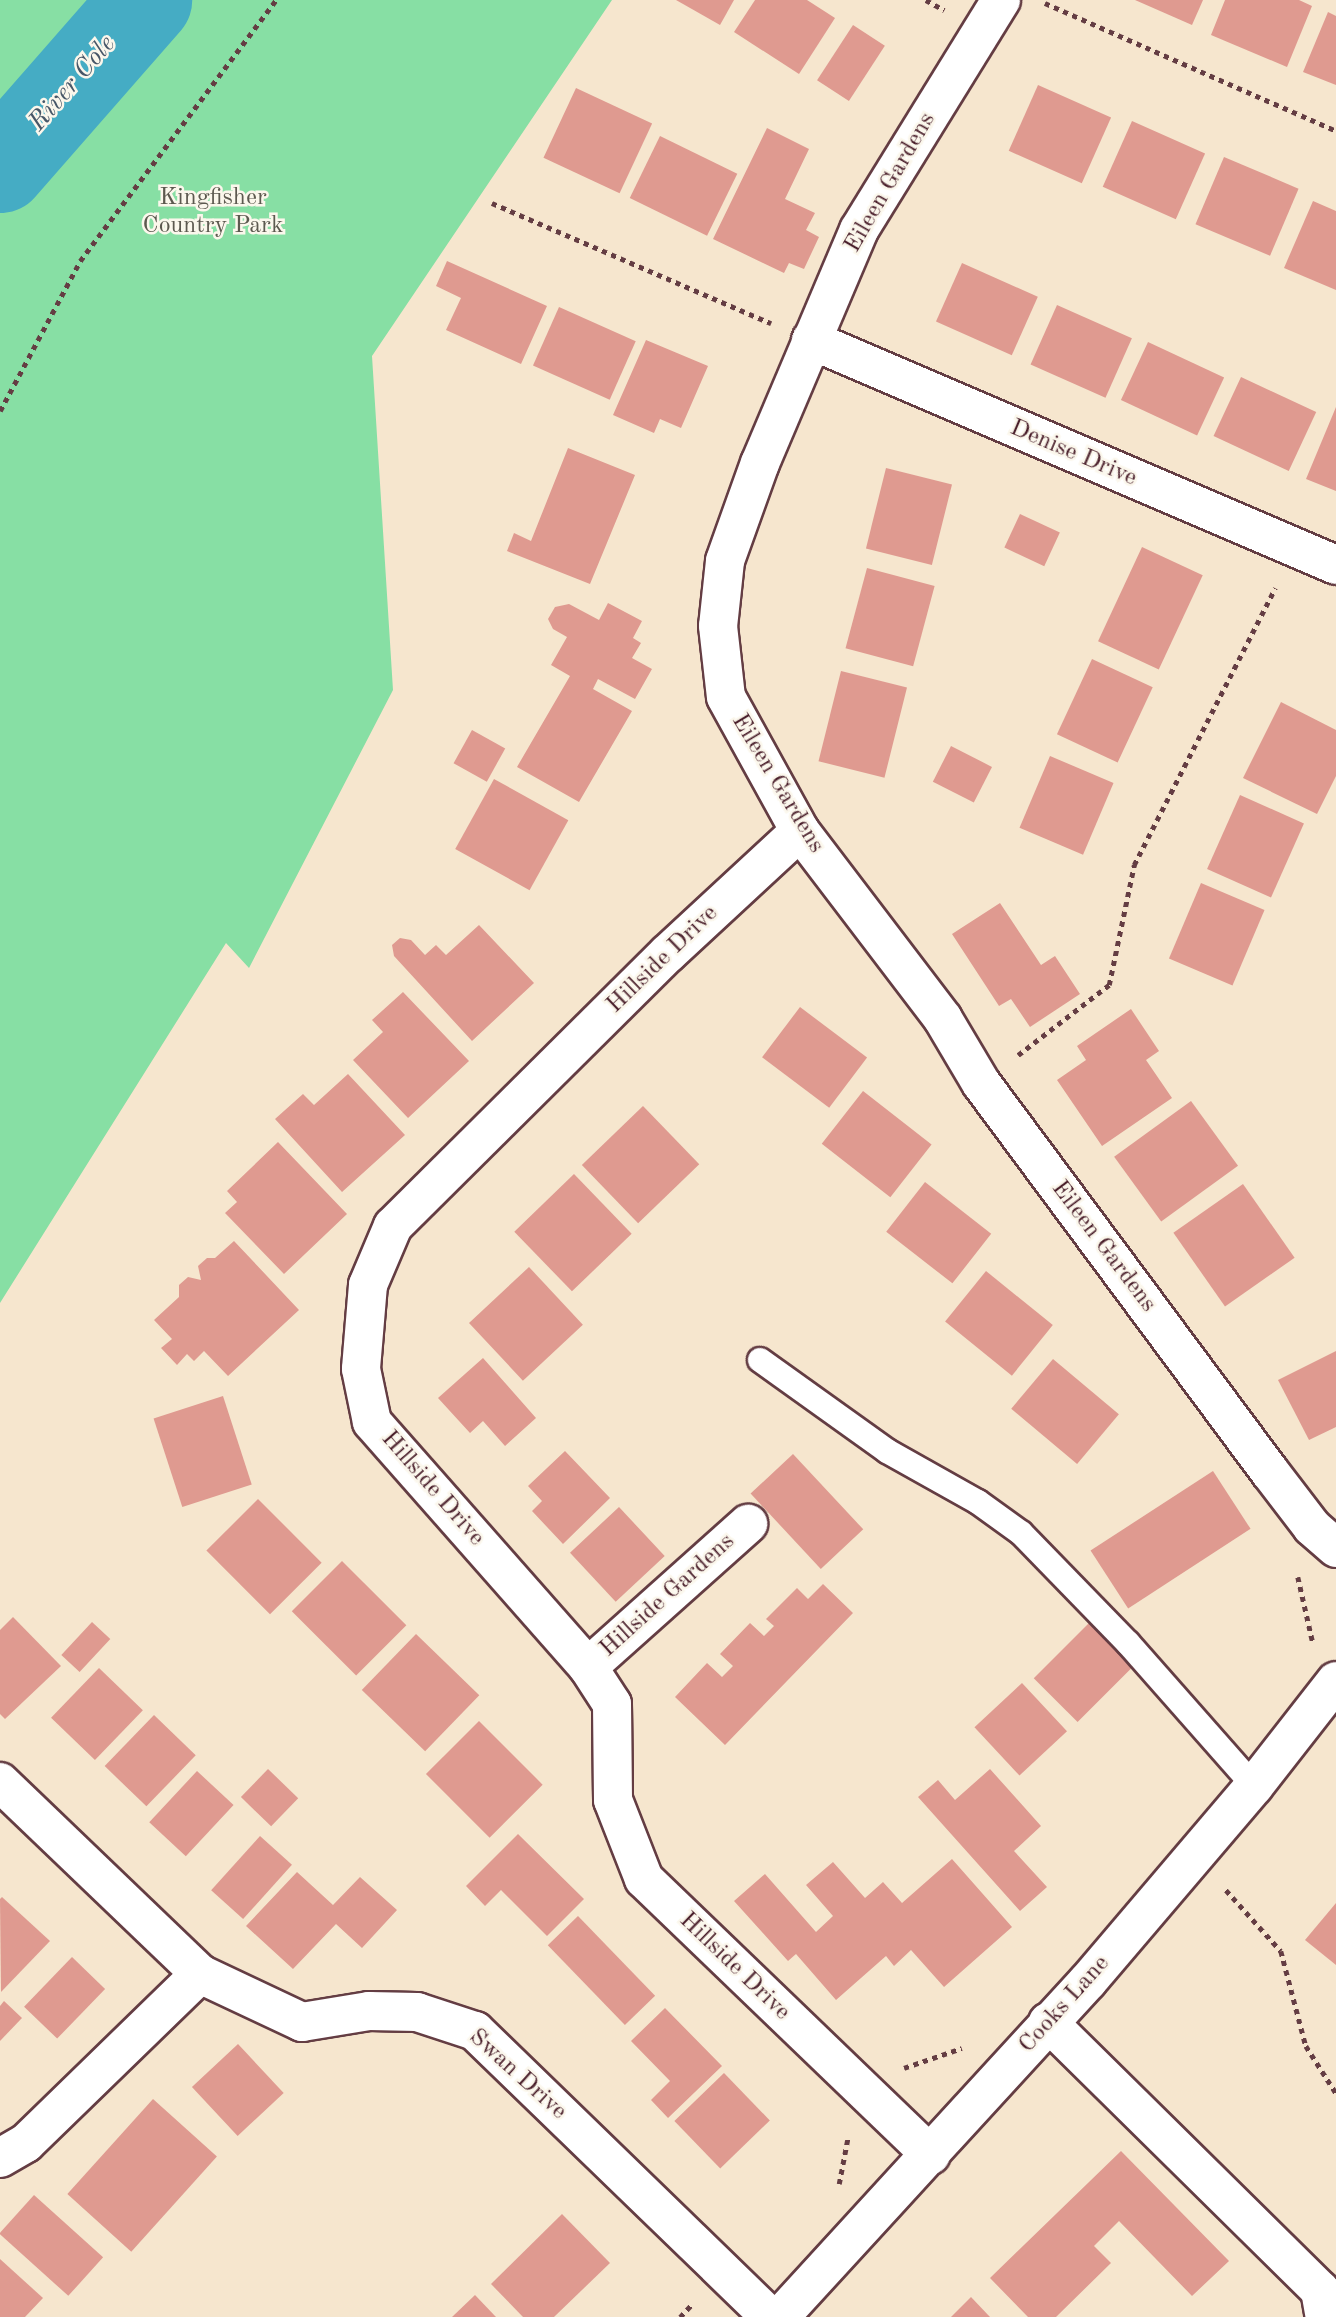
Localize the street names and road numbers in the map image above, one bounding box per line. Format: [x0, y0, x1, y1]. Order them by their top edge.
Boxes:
street label: Eileen Gardens [839, 108, 943, 258]
street label: Denise Drive [1005, 414, 1141, 494]
street label: Eileen Gardens [724, 709, 830, 859]
street label: Hillside Drive [601, 900, 725, 1020]
street label: Eileen Gardens [1044, 1176, 1162, 1318]
street label: Hillside Drive [374, 1426, 490, 1552]
street label: Hillside Gardens [595, 1528, 741, 1664]
street label: Hillside Drive [672, 1907, 796, 2027]
street label: Cooks Lane [1014, 1950, 1116, 2060]
street label: Swan Drive [462, 2024, 572, 2126]

